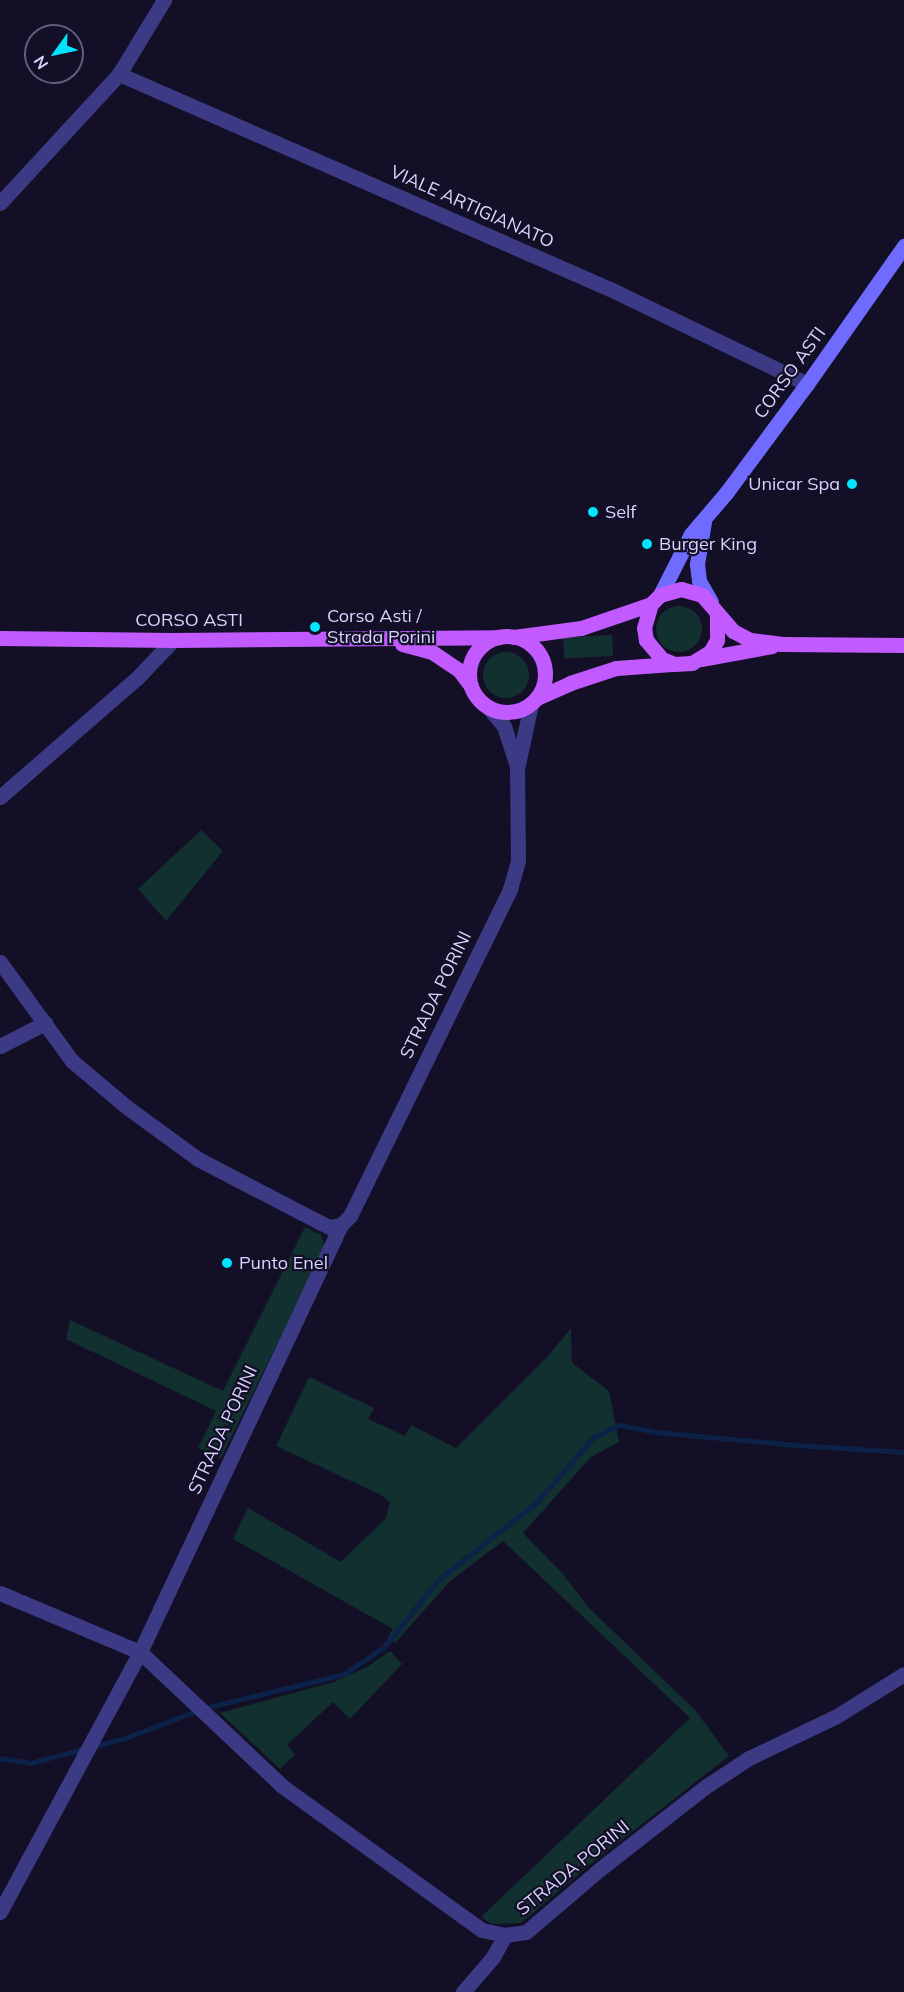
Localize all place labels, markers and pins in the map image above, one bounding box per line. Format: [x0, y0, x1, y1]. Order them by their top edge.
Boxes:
place label: Unicar Spa [748, 473, 840, 495]
marker: Unicar Spa [845, 477, 859, 491]
place label: Self [605, 501, 636, 523]
marker: Self [586, 505, 600, 519]
place label: Burger King [659, 533, 757, 555]
marker: Burger King [640, 537, 654, 551]
place label: Corso Asti / Strada Porini [327, 606, 435, 648]
marker: Corso Asti / Strada Porini [308, 620, 322, 634]
place label: Punto Enel [239, 1252, 328, 1274]
marker: Punto Enel [220, 1256, 234, 1270]

